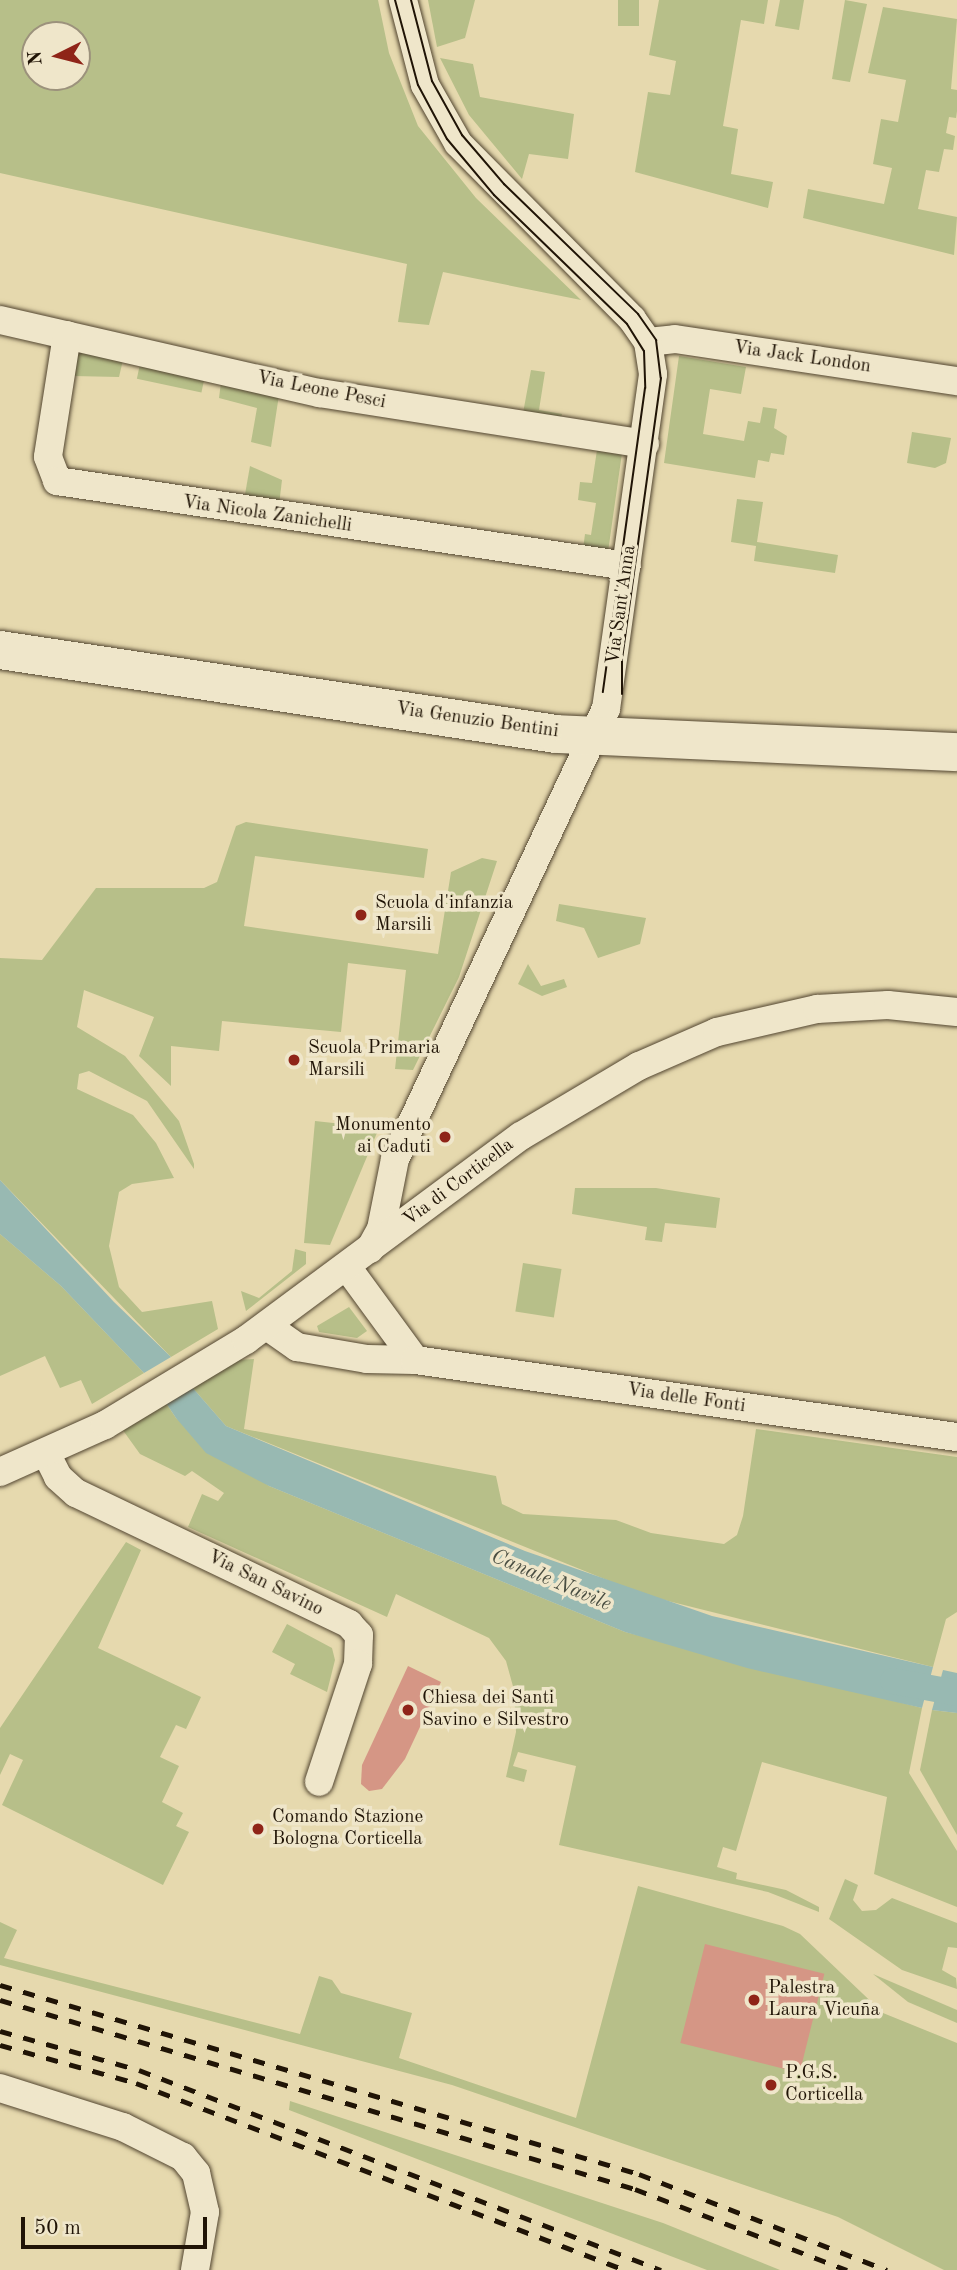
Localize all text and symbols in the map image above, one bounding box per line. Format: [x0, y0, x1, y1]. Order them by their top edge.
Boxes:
north arrow [21, 21, 91, 91]
text: N [26, 50, 47, 66]
street label: Via Jack London [732, 337, 872, 379]
street label: Via Leone Pesci [254, 367, 388, 415]
street label: Via Nicola Zanichelli [181, 492, 353, 538]
street label: Via Sant'Anna [602, 544, 642, 666]
street label: Via Genuzio Bentini [394, 698, 560, 744]
place label: Scuola d'infanzia Marsili [375, 893, 513, 937]
marker: Scuola d'infanzia Marsili [353, 907, 369, 923]
place label: Scuola Primaria Marsili [308, 1038, 440, 1082]
marker: Scuola Primaria Marsili [286, 1052, 302, 1068]
place label: Monumento ai Caduti [335, 1115, 431, 1159]
marker: Monumento ai Caduti [437, 1129, 453, 1145]
street label: Via di Corticella [399, 1134, 519, 1232]
street label: Via delle Fonti [625, 1379, 747, 1419]
water label: Canale Navile [487, 1544, 615, 1618]
street label: Via San Savino [203, 1546, 327, 1622]
place label: Chiesa dei Santi Savino e Silvestro [422, 1688, 569, 1732]
marker: Chiesa dei Santi Savino e Silvestro [400, 1702, 416, 1718]
place label: Comando Stazione Bologna Corticella [272, 1807, 423, 1851]
marker: Comando Stazione Bologna Corticella [250, 1821, 266, 1837]
place label: Palestra Laura Vicuña [768, 1978, 880, 2022]
marker: Palestra Laura Vicuña [746, 1992, 762, 2008]
place label: P.G.S. Corticella [785, 2063, 863, 2107]
marker: P.G.S. Corticella [763, 2077, 779, 2093]
scale bar [24, 2204, 210, 2248]
text: 50 m [34, 2218, 81, 2239]

